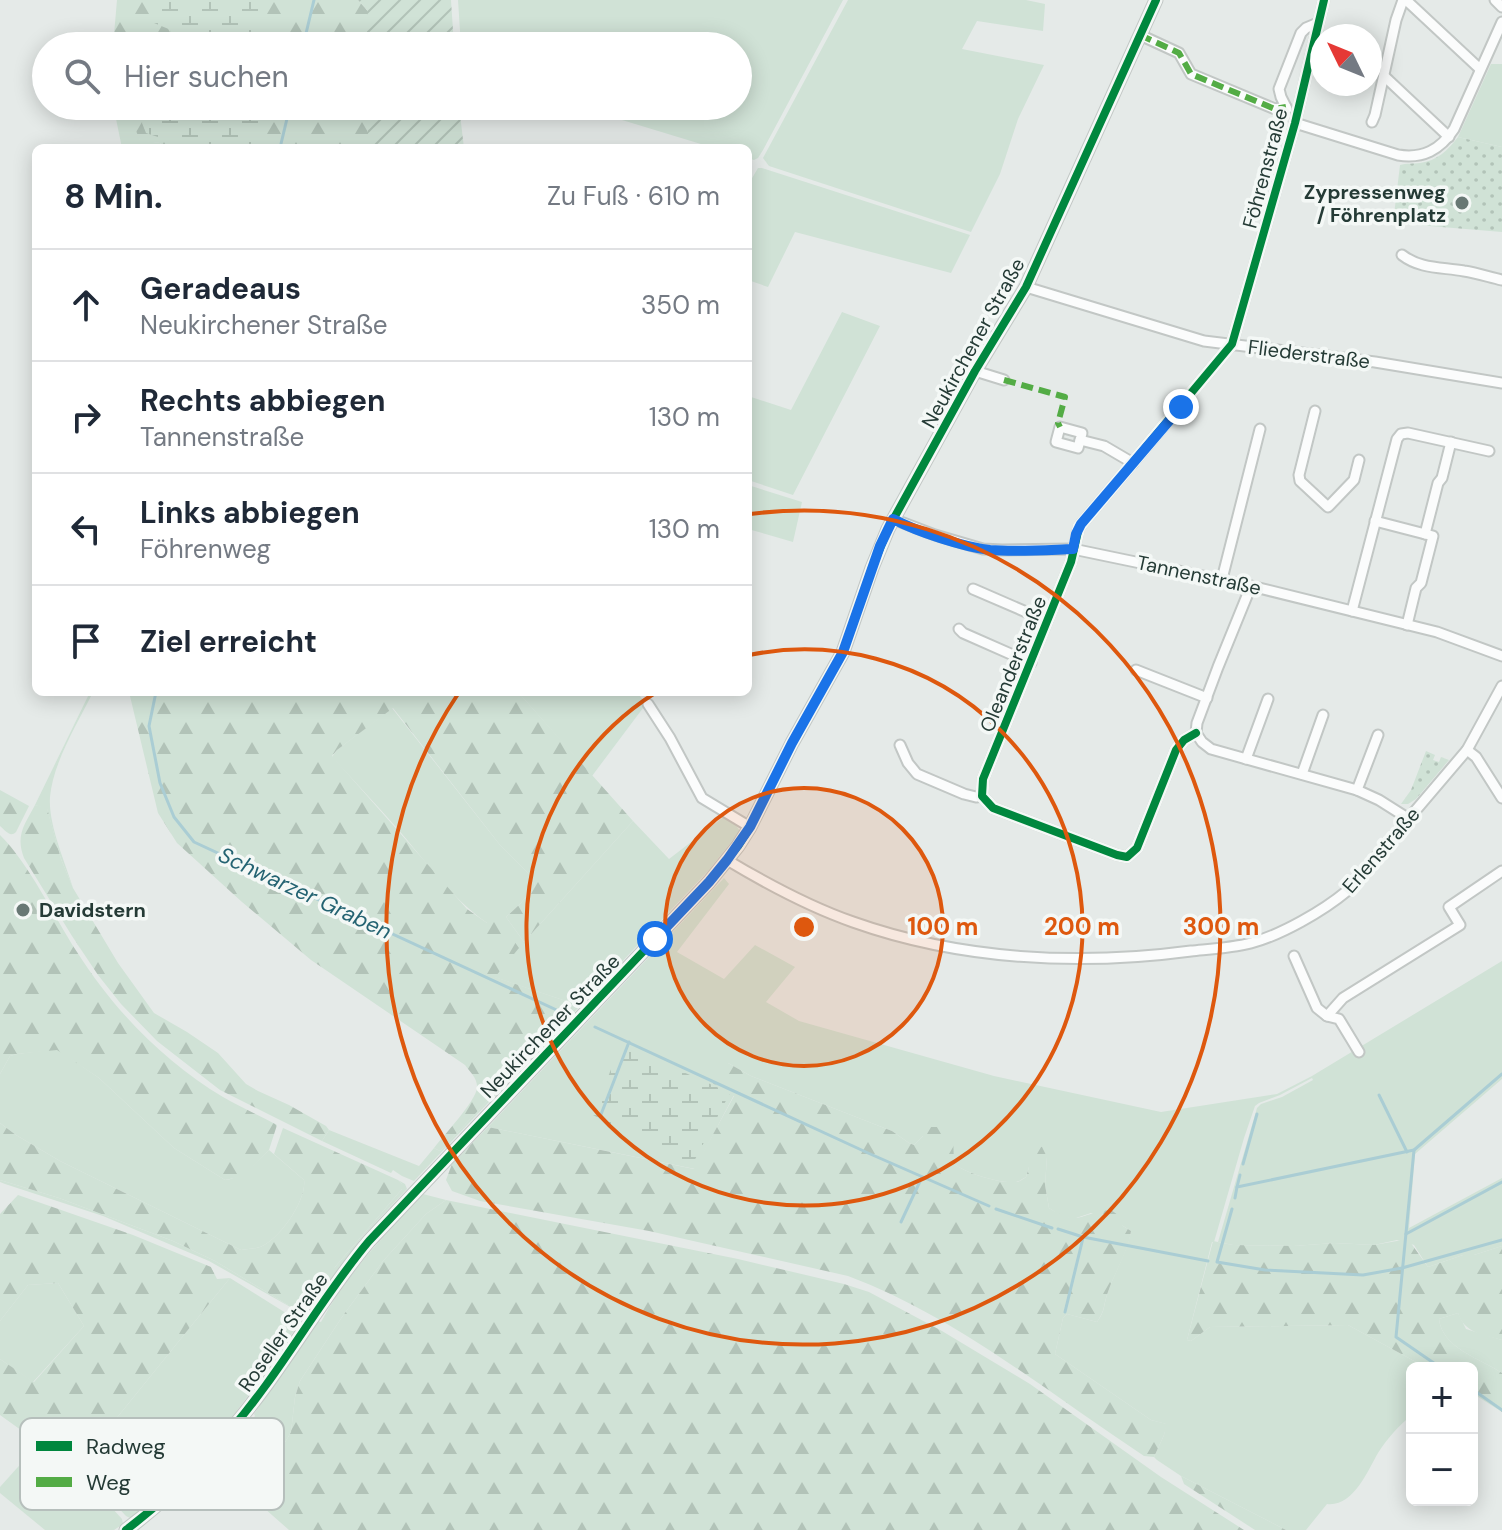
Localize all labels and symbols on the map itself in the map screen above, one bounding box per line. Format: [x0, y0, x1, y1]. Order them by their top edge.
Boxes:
north arrow [1310, 24, 1382, 96]
street label: Föhrenstraße [1236, 105, 1294, 231]
place label: Zypressenweg / Föhrenplatz [1304, 179, 1446, 228]
marker: Zypressenweg / Föhrenplatz [1453, 194, 1471, 212]
street label: Neukirchener Straße [915, 253, 1031, 433]
street label: Fliederstraße [1247, 334, 1371, 374]
route end [1163, 389, 1199, 425]
street label: Tannenstraße [1134, 549, 1264, 601]
street label: Oleanderstraße [974, 592, 1052, 736]
street label: Erlenstraße [1336, 801, 1426, 899]
water label: Schwarzer Graben [214, 840, 396, 946]
place label: Davidstern [39, 897, 146, 923]
marker: Davidstern [14, 901, 32, 919]
text: 100 m [908, 911, 978, 942]
text: 200 m [1044, 911, 1120, 942]
text: 300 m [1183, 911, 1259, 942]
centre of rings [790, 913, 818, 941]
route start [637, 921, 673, 957]
street label: Neukirchener Straße [475, 948, 625, 1104]
street label: Roseller Straße [232, 1267, 334, 1397]
legend [20, 1418, 284, 1510]
text: Radweg [86, 1432, 166, 1461]
text: Weg [86, 1468, 131, 1497]

